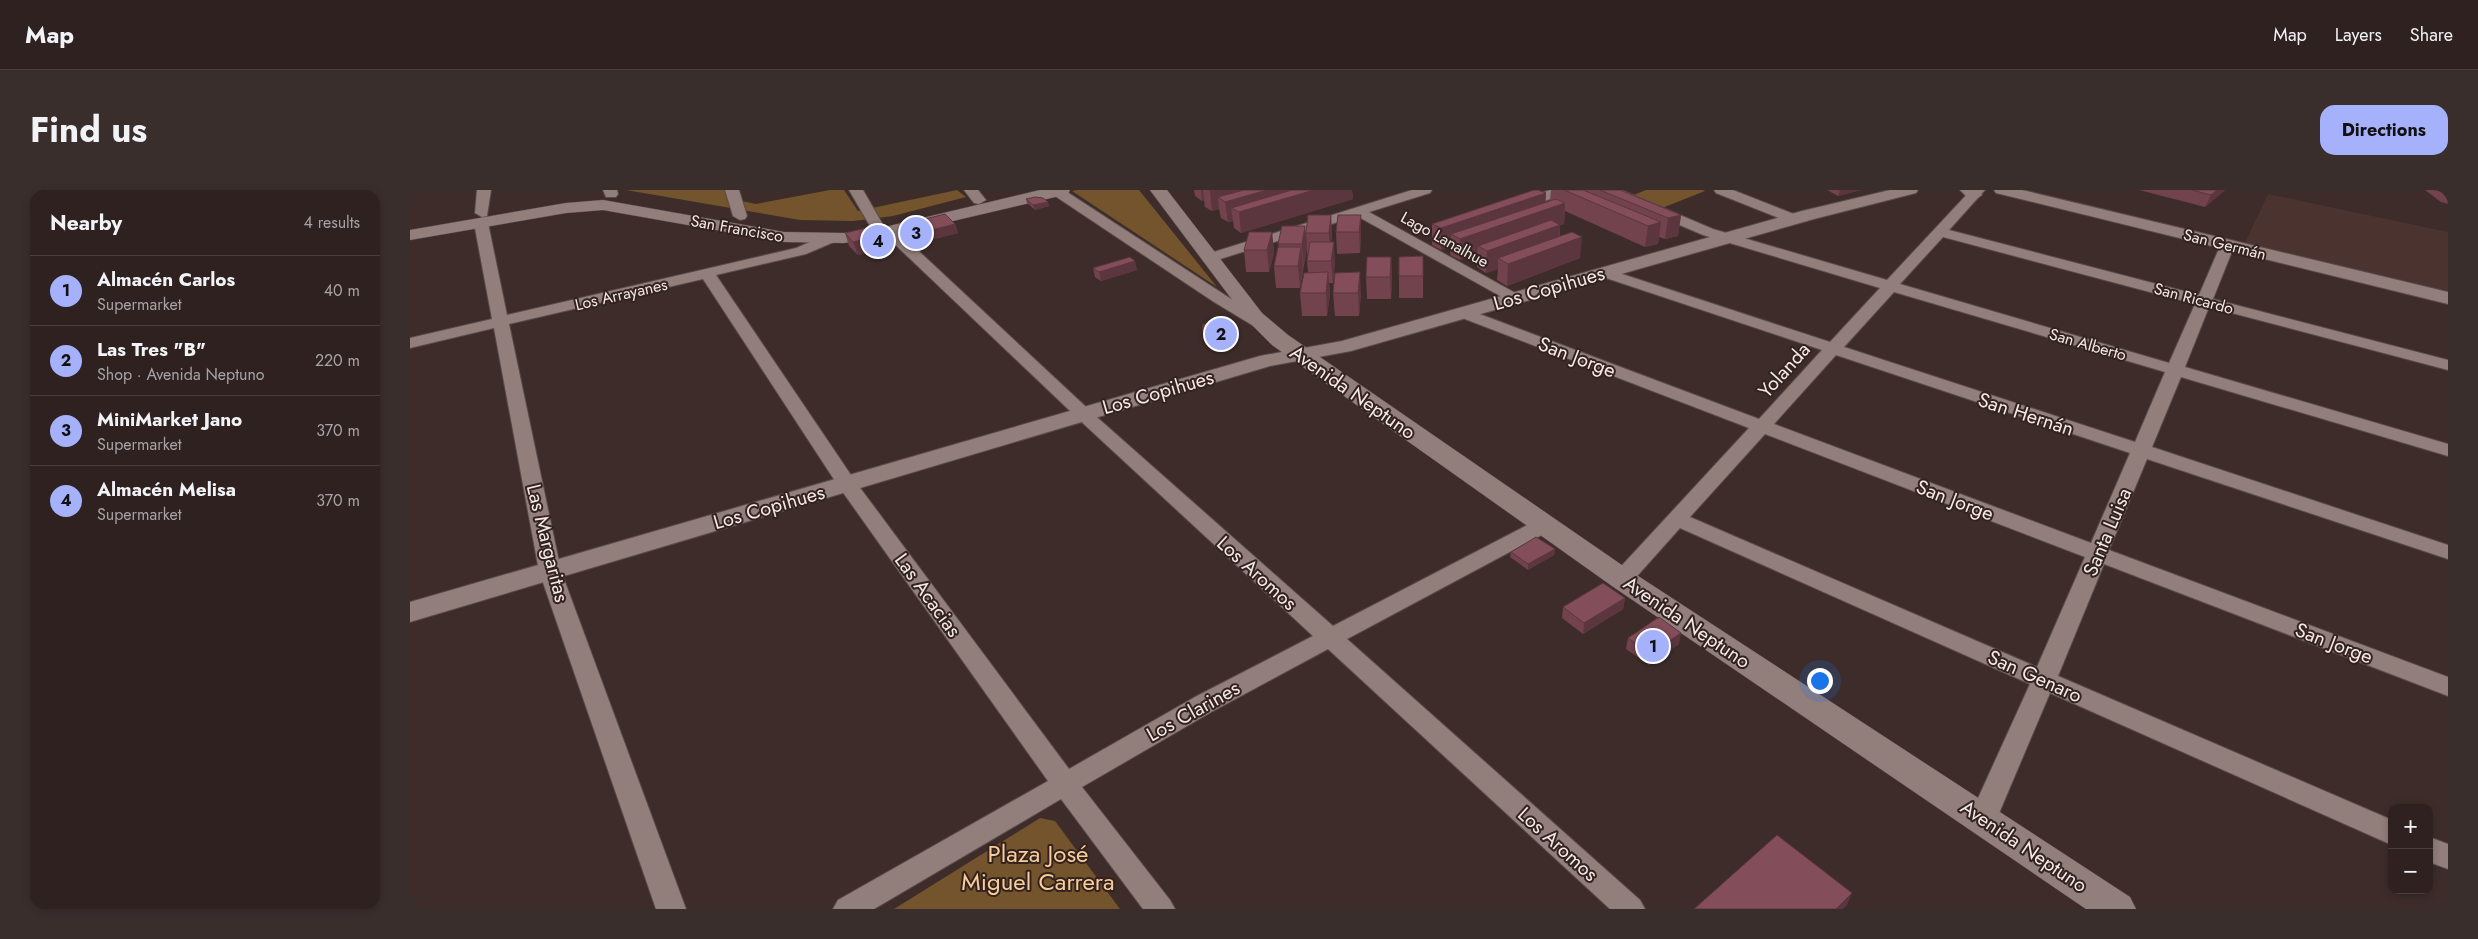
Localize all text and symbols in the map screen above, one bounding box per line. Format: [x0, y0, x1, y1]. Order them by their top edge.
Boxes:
text: Map [25, 17, 74, 52]
text: Map [2273, 22, 2307, 48]
text: Layers [2335, 22, 2382, 48]
text: Share [2410, 22, 2453, 48]
text: Find us [30, 105, 147, 155]
button: Directions [2320, 105, 2448, 155]
street label: Lago Lanalhue [1397, 206, 1493, 273]
text: Nearby [50, 208, 122, 238]
street label: San Francisco [689, 209, 785, 248]
text: 4 results [304, 211, 360, 234]
pin: 3 [900, 214, 932, 252]
pin: 4 [862, 222, 894, 260]
street label: San Germán [2181, 223, 2269, 266]
street label: Los Copihues [1490, 259, 1608, 318]
text: Almacén Carlos [97, 266, 235, 293]
street label: Los Arrayanes [573, 273, 670, 316]
street label: San Ricardo [2152, 277, 2236, 320]
text: 1 [62, 279, 70, 302]
text: 40 m [324, 279, 360, 302]
text: Supermarket [97, 293, 182, 316]
pin: 2 [1205, 315, 1237, 353]
street label: San Alberto [2047, 322, 2129, 367]
street label: San Jorge [1534, 329, 1620, 386]
text: Las Tres "B" [97, 336, 206, 363]
street label: Yolanda [1752, 336, 1817, 405]
street label: Avenida Neptuno [1284, 338, 1422, 447]
text: 2 [61, 349, 71, 372]
text: 220 m [315, 349, 360, 372]
text: Shop · Avenida Neptuno [97, 363, 265, 386]
street label: Los Copihues [1099, 363, 1217, 422]
street label: San Hernán [1974, 385, 2078, 444]
text: MiniMarket Jano [97, 406, 242, 433]
text: 3 [61, 419, 71, 442]
text: 370 m [316, 419, 360, 442]
text: Supermarket [97, 433, 182, 456]
street label: San Jorge [1912, 472, 1998, 529]
text: Almacén Melisa [97, 476, 236, 503]
street label: Los Copihues [710, 478, 828, 537]
street label: Las Margaritas [519, 481, 576, 605]
street label: Santa Luisa [2076, 484, 2139, 581]
text: 4 [60, 489, 72, 512]
text: 370 m [316, 489, 360, 512]
text: Supermarket [97, 503, 182, 526]
street label: Los Aromos [1210, 529, 1303, 617]
street label: Las Acacias [887, 547, 968, 643]
street label: Avenida Neptuno [1617, 569, 1756, 676]
street label: San Jorge [2291, 615, 2377, 672]
pin: 1 [1637, 627, 1669, 665]
street label: San Genaro [1983, 643, 2087, 710]
your location [1807, 668, 1833, 694]
street label: Los Clarines [1141, 674, 1245, 749]
street label: Avenida Neptuno [1954, 793, 2093, 900]
street label: Los Aromos [1511, 800, 1604, 888]
map controls [2388, 804, 2433, 894]
button: + [2388, 804, 2433, 849]
park label: Plaza José Miguel Carrera [961, 836, 1115, 899]
button: − [2388, 849, 2433, 894]

